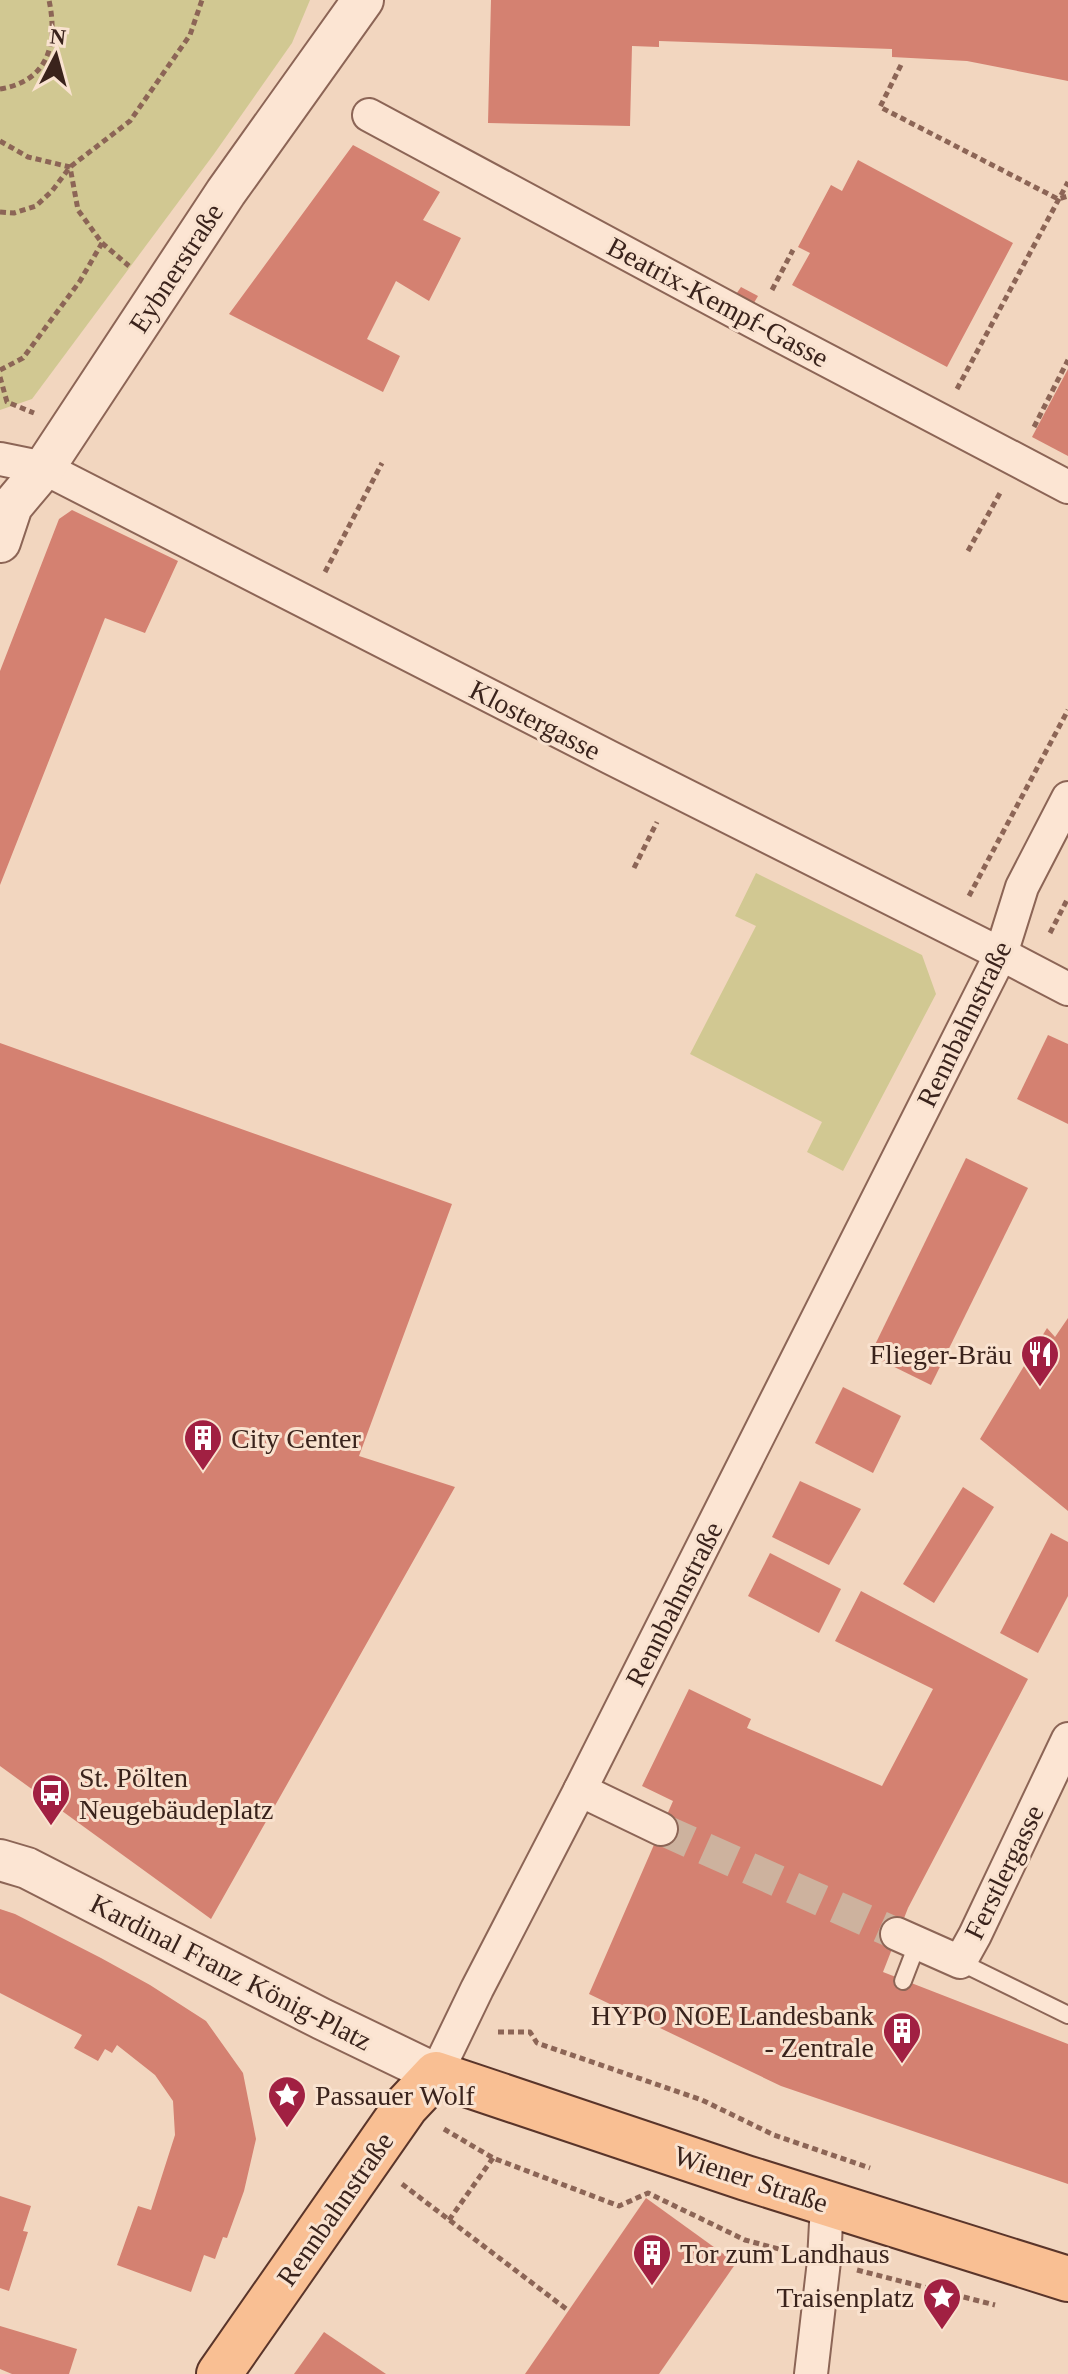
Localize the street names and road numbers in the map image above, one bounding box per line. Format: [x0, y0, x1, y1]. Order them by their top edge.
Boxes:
street label: Eybnerstraße [123, 198, 229, 338]
street label: Beatrix-Kempf-Gasse [602, 231, 834, 373]
street label: Klostergasse [464, 674, 606, 766]
street label: Rennbahnstraße [911, 936, 1017, 1112]
street label: Rennbahnstraße [619, 1517, 729, 1691]
street label: Ferstlergasse [958, 1800, 1050, 1944]
street label: Kardinal Franz König-Platz [85, 1888, 377, 2056]
street label: Rennbahnstraße [271, 2126, 399, 2292]
street label: Wiener Straße [670, 2140, 832, 2218]

